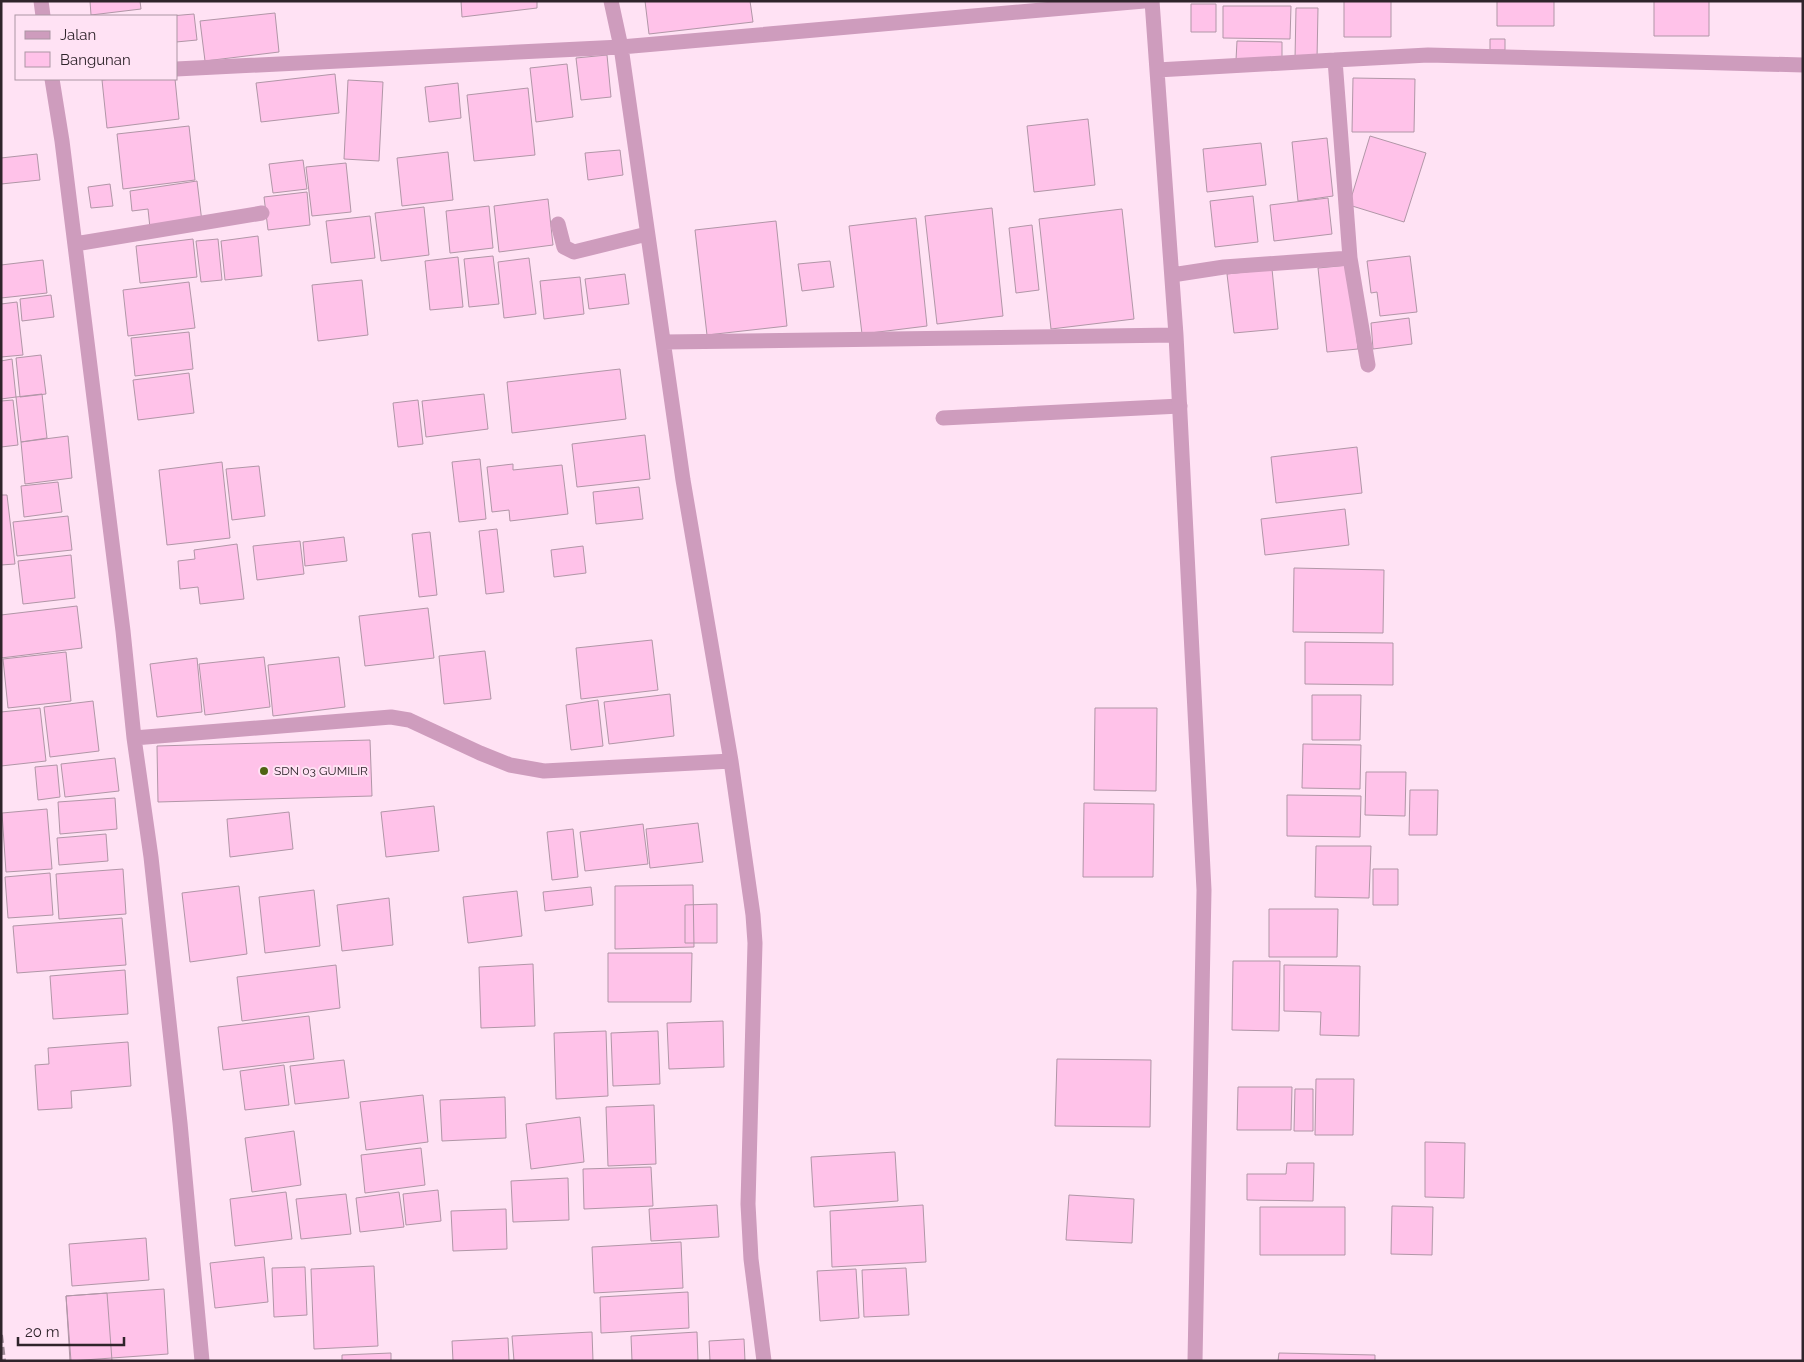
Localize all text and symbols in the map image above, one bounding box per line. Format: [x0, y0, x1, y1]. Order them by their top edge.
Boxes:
legend [15, 15, 178, 80]
text: Jalan [60, 26, 96, 44]
text: Bangunan [60, 51, 131, 69]
place label: SDN 03 GUMILIR [274, 764, 368, 778]
marker: SDN 03 GUMILIR [258, 765, 270, 777]
scale bar [18, 1314, 124, 1346]
text: 20 m [25, 1323, 60, 1341]

